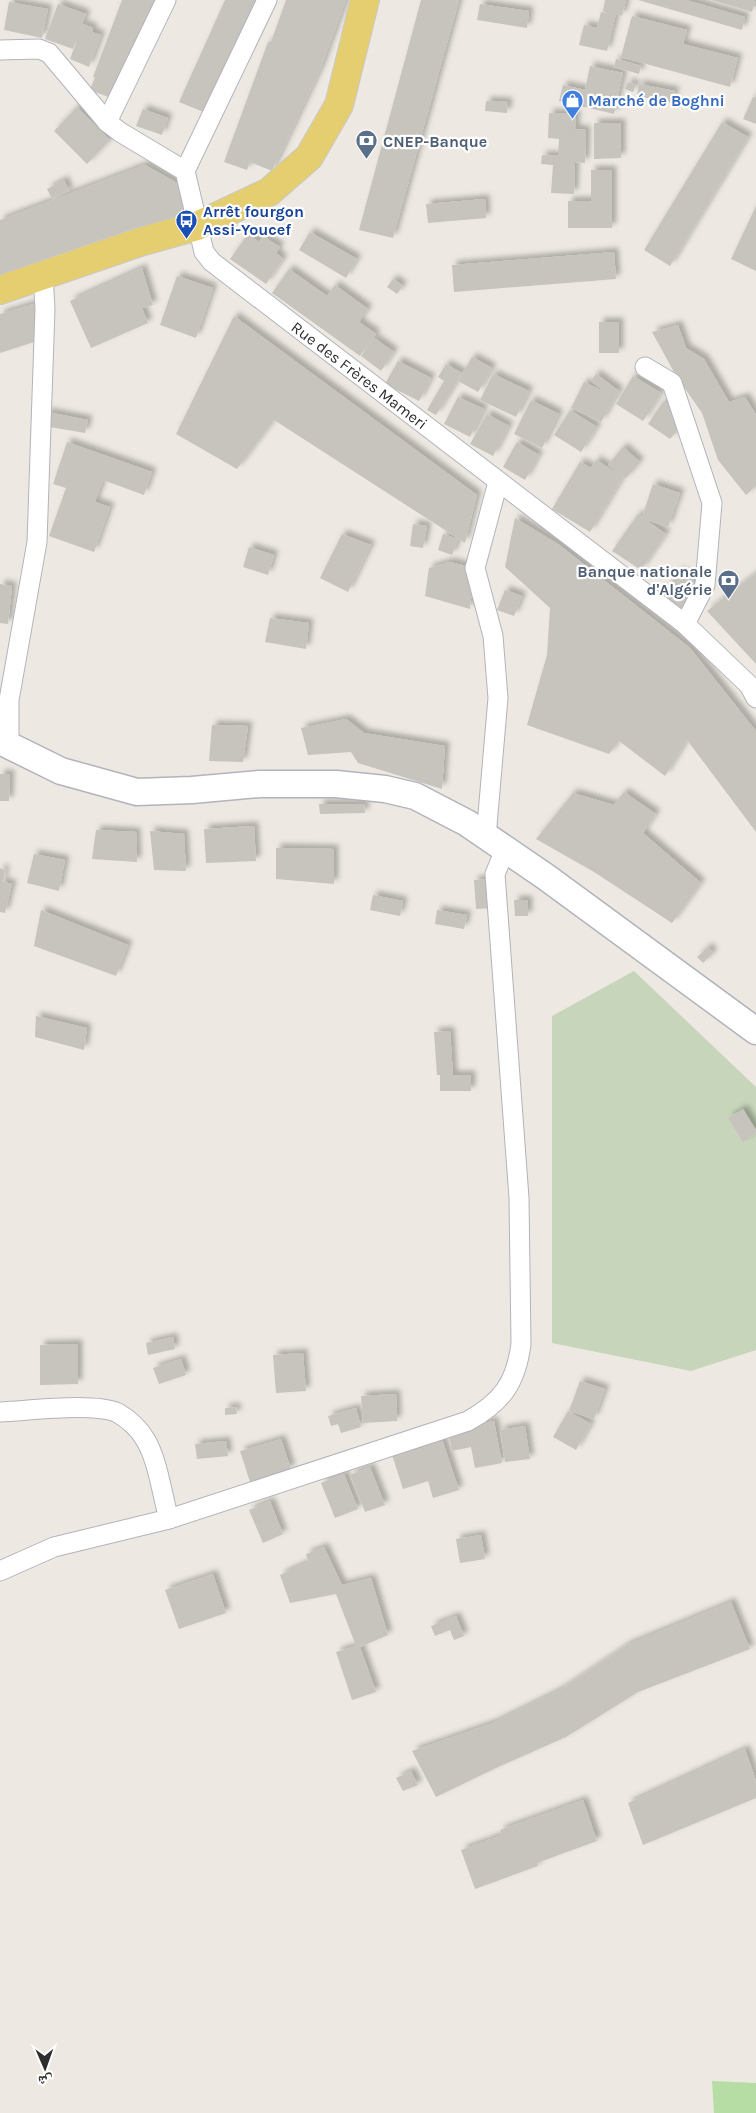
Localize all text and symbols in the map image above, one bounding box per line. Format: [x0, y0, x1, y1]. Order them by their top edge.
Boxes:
shop icon: Marché de Boghni [560, 88, 584, 119]
place label: Marché de Boghni [588, 91, 725, 110]
bank icon: CNEP-Banque [355, 129, 379, 160]
place label: CNEP-Banque [383, 132, 487, 151]
place label: Arrêt fourgon Assi-Youcef [203, 202, 304, 239]
bus stop icon: Arrêt fourgon Assi-Youcef [175, 208, 199, 239]
street label: Rue des Frères Mameri [288, 317, 431, 433]
place label: Banque nationale d'Algérie [577, 562, 712, 599]
bank icon: Banque nationale d'Algérie [716, 568, 740, 599]
north arrow [20, 2043, 70, 2093]
text: ش [38, 2072, 53, 2089]

